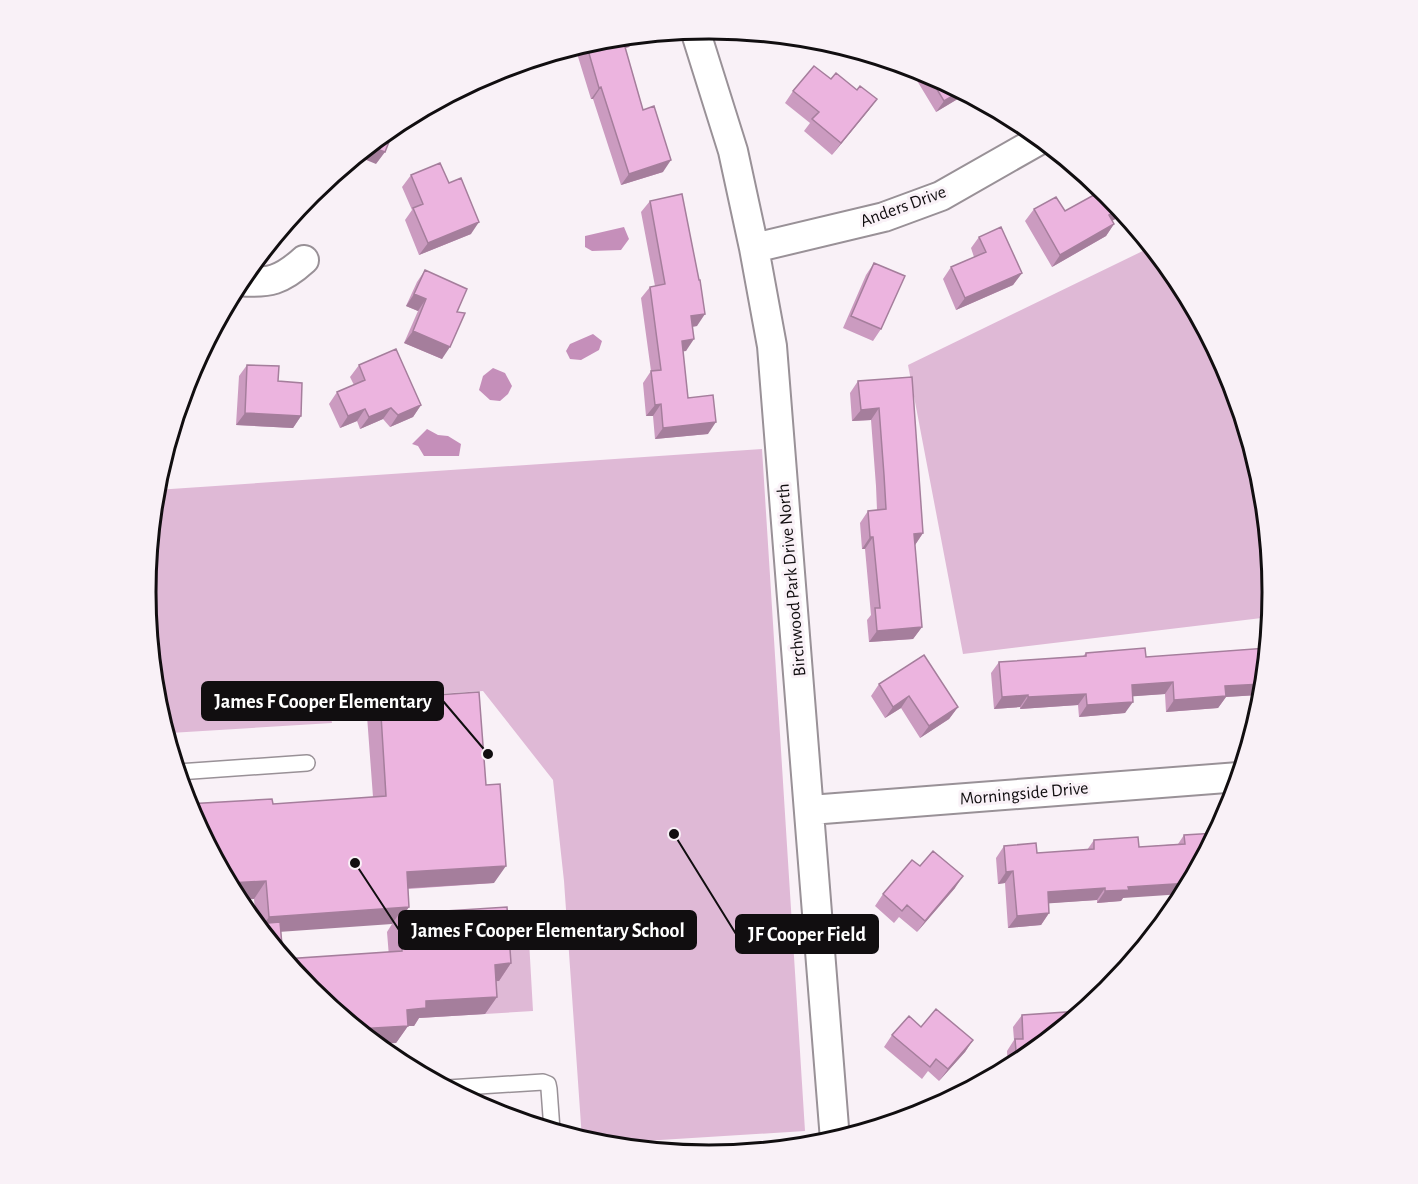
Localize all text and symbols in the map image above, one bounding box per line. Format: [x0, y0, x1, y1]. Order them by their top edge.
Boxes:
street label: Anders Drive [858, 183, 949, 231]
street label: Birchwood Park Drive North [775, 483, 809, 677]
callout: James F Cooper Elementary [202, 682, 443, 720]
text: James F Cooper Elementary [214, 692, 432, 712]
street label: Morningside Drive [959, 779, 1089, 809]
callout: James F Cooper Elementary School [399, 911, 696, 949]
callout: JF Cooper Field [736, 915, 878, 953]
text: James F Cooper Elementary School [411, 921, 685, 941]
text: JF Cooper Field [748, 925, 866, 945]

